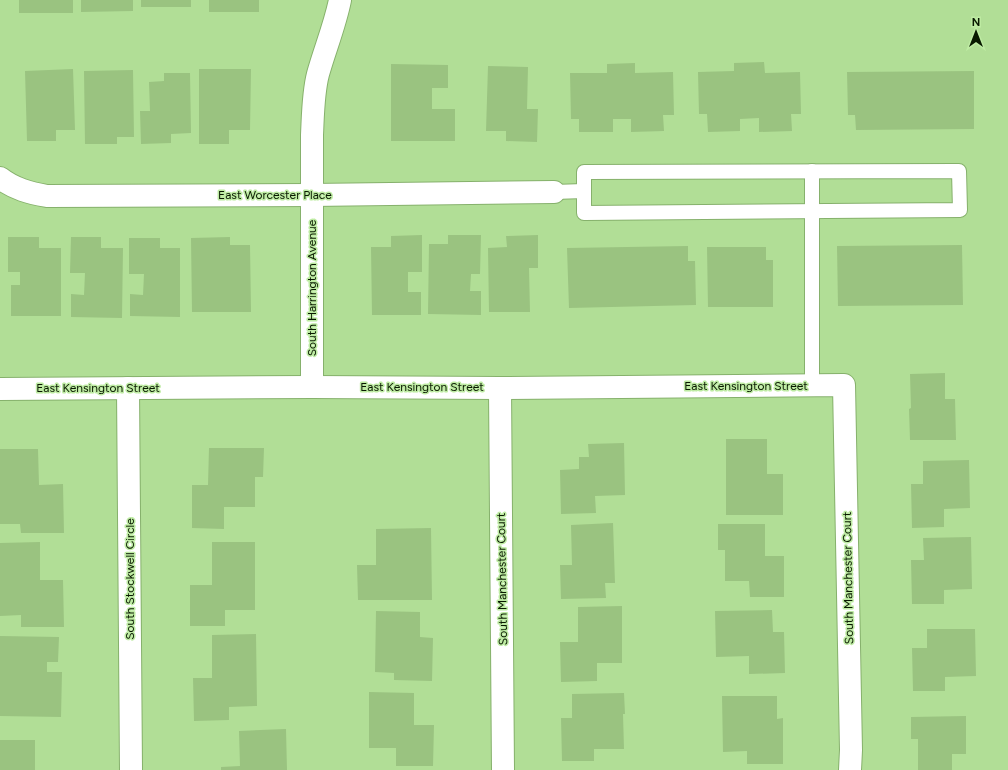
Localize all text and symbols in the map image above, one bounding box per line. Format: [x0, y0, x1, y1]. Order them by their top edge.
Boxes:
north arrow [956, 12, 996, 52]
text: N [972, 16, 980, 29]
street label: East Worcester Place [218, 188, 332, 202]
street label: South Harrington Avenue [305, 219, 319, 356]
street label: East Kensington Street [684, 379, 808, 393]
street label: East Kensington Street [360, 380, 484, 394]
street label: East Kensington Street [36, 381, 160, 395]
street label: South Manchester Court [840, 511, 856, 644]
street label: South Manchester Court [494, 512, 510, 645]
street label: South Stockwell Circle [123, 518, 137, 640]

